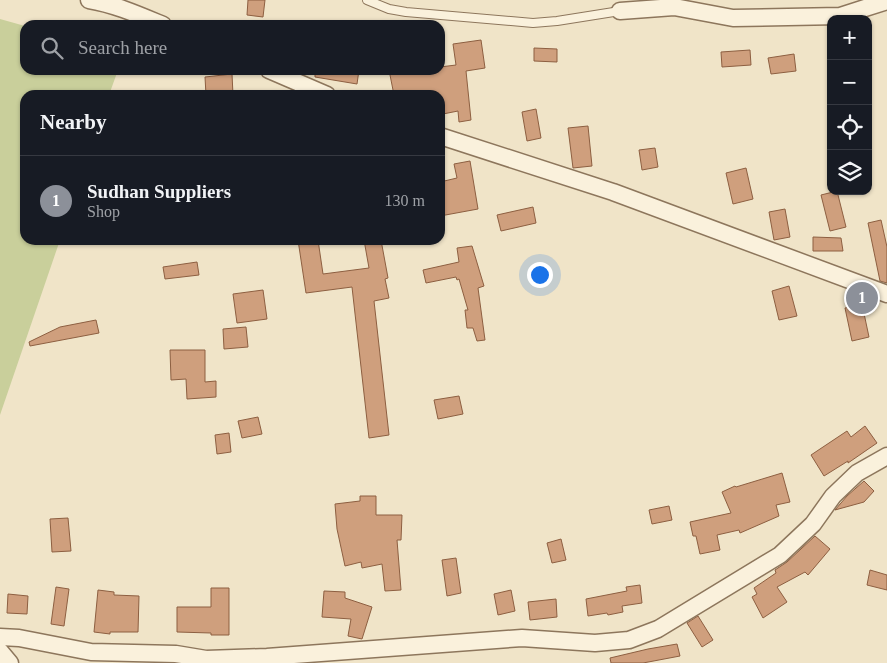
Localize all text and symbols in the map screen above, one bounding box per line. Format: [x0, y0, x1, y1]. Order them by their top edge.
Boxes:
map controls [827, 15, 872, 195]
button: + [827, 15, 872, 60]
search box [20, 20, 445, 75]
icon: search [38, 34, 66, 62]
text: Search here [78, 37, 167, 58]
button: − [827, 60, 872, 105]
button: locate [827, 105, 872, 150]
text: Nearby [40, 110, 107, 134]
button: layers [827, 150, 872, 195]
text: Sudhan Suppliers [87, 181, 231, 202]
text: 1 [52, 192, 60, 209]
text: 130 m [385, 192, 425, 209]
text: Shop [87, 203, 120, 220]
your location [527, 262, 553, 288]
pin: 1 [846, 279, 878, 317]

